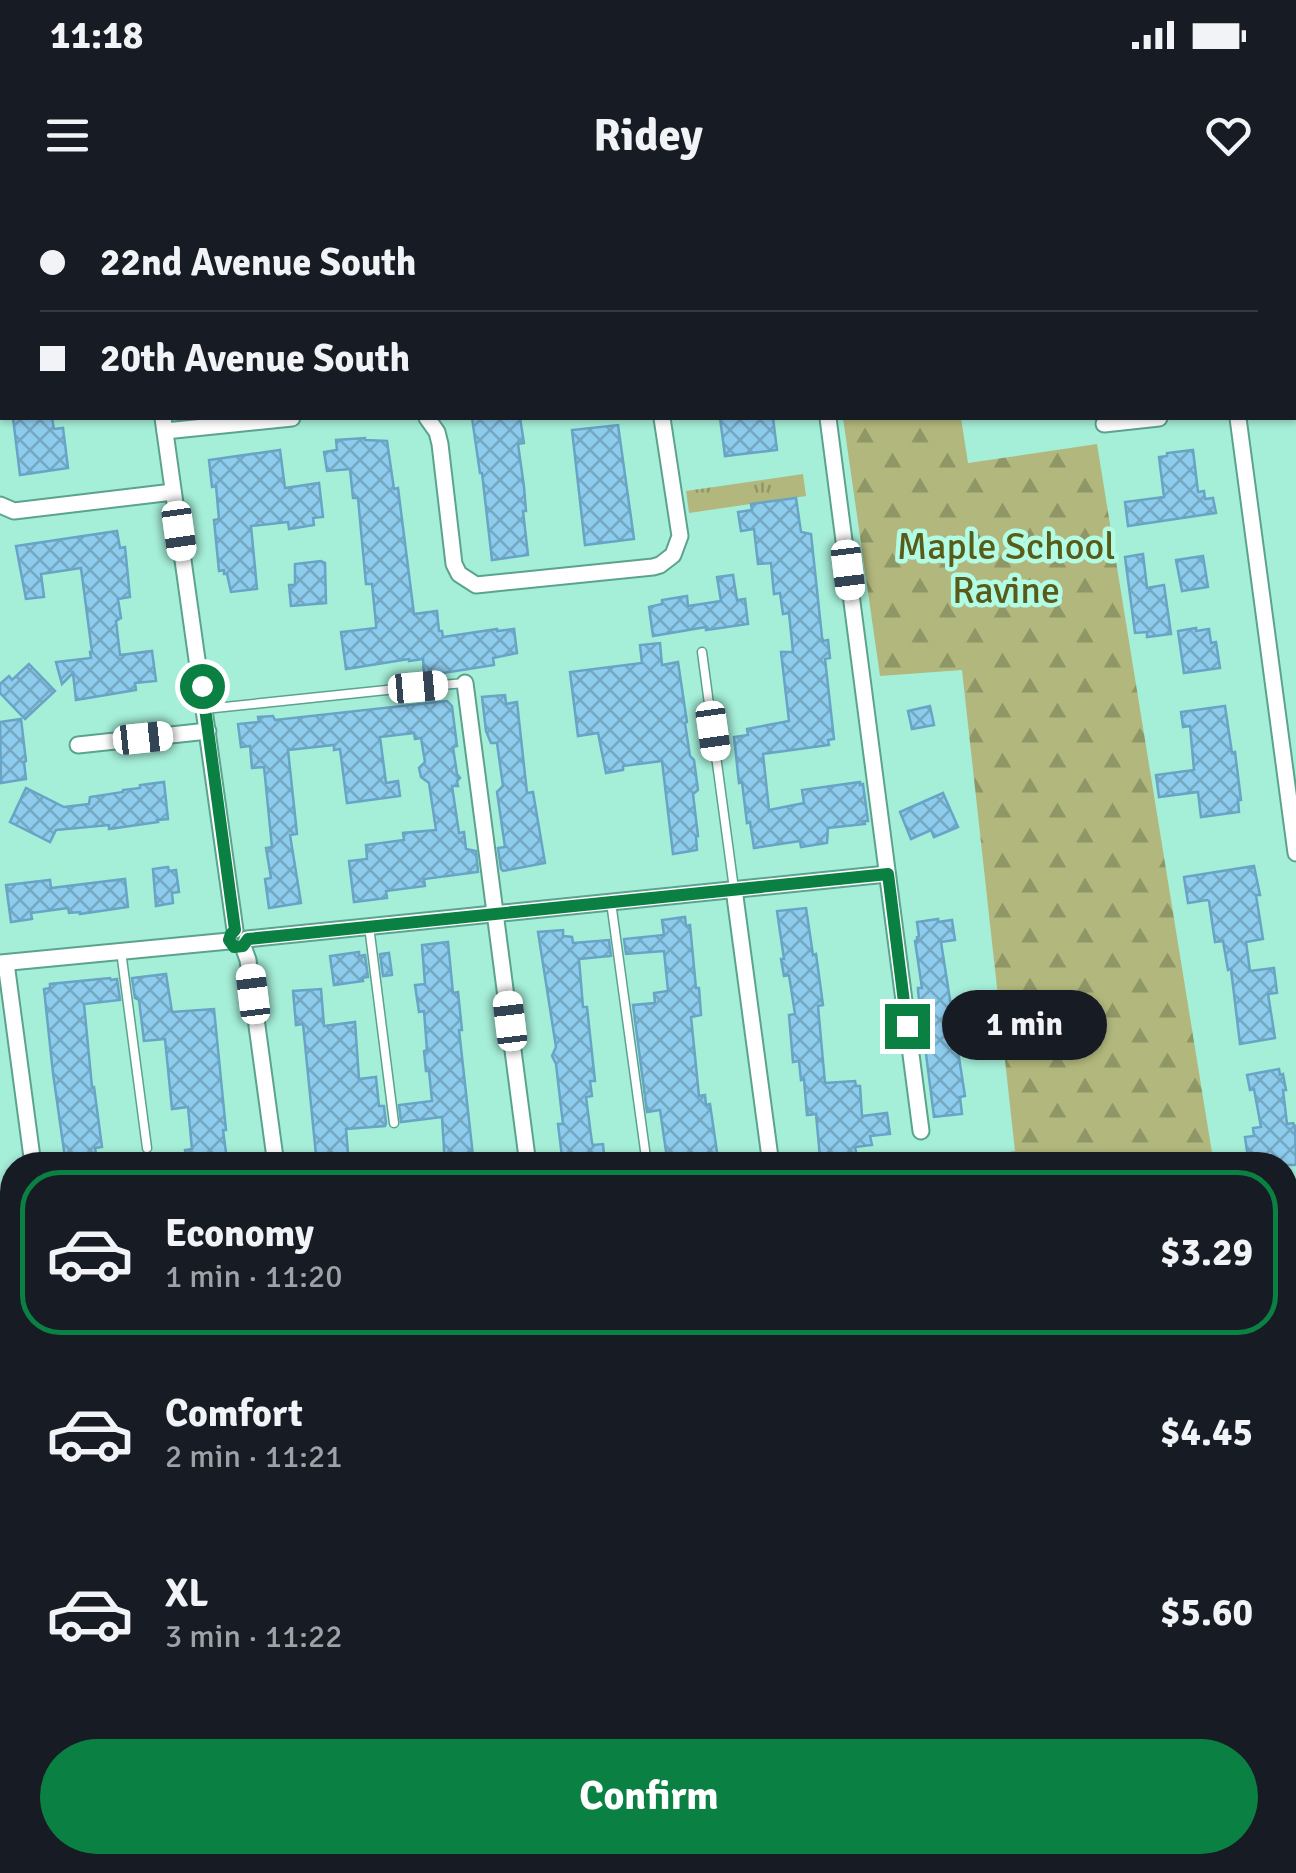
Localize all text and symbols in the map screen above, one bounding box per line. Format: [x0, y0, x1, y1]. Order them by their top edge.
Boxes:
text: 11:18 [50, 12, 143, 59]
icon: menu [40, 108, 95, 163]
text: Ridey [593, 108, 703, 163]
icon: heart [1201, 108, 1256, 163]
text: 22nd Avenue South [100, 239, 416, 286]
text: 20th Avenue South [100, 335, 410, 382]
car [160, 499, 198, 563]
park label: Maple School Ravine [897, 523, 1115, 614]
car [829, 538, 867, 602]
route start [180, 664, 225, 709]
car [387, 669, 449, 705]
car [694, 699, 732, 763]
car [112, 720, 174, 756]
car [234, 962, 272, 1026]
car [491, 989, 529, 1053]
callout: 1 min [942, 991, 1107, 1061]
route end [885, 1004, 930, 1049]
text: 1 min [986, 1005, 1063, 1044]
icon: car [45, 1208, 135, 1298]
text: Economy [165, 1210, 314, 1257]
text: $3.29 [1160, 1229, 1253, 1276]
text: 1 min · 11:20 [165, 1257, 343, 1296]
icon: car [45, 1388, 135, 1478]
text: Comfort [165, 1390, 303, 1437]
text: $4.45 [1160, 1409, 1253, 1456]
text: 2 min · 11:21 [165, 1437, 343, 1476]
icon: car [45, 1568, 135, 1658]
text: XL [165, 1570, 208, 1617]
text: $5.60 [1160, 1589, 1253, 1636]
text: 3 min · 11:22 [165, 1617, 343, 1656]
button: Confirm [40, 1739, 1258, 1854]

